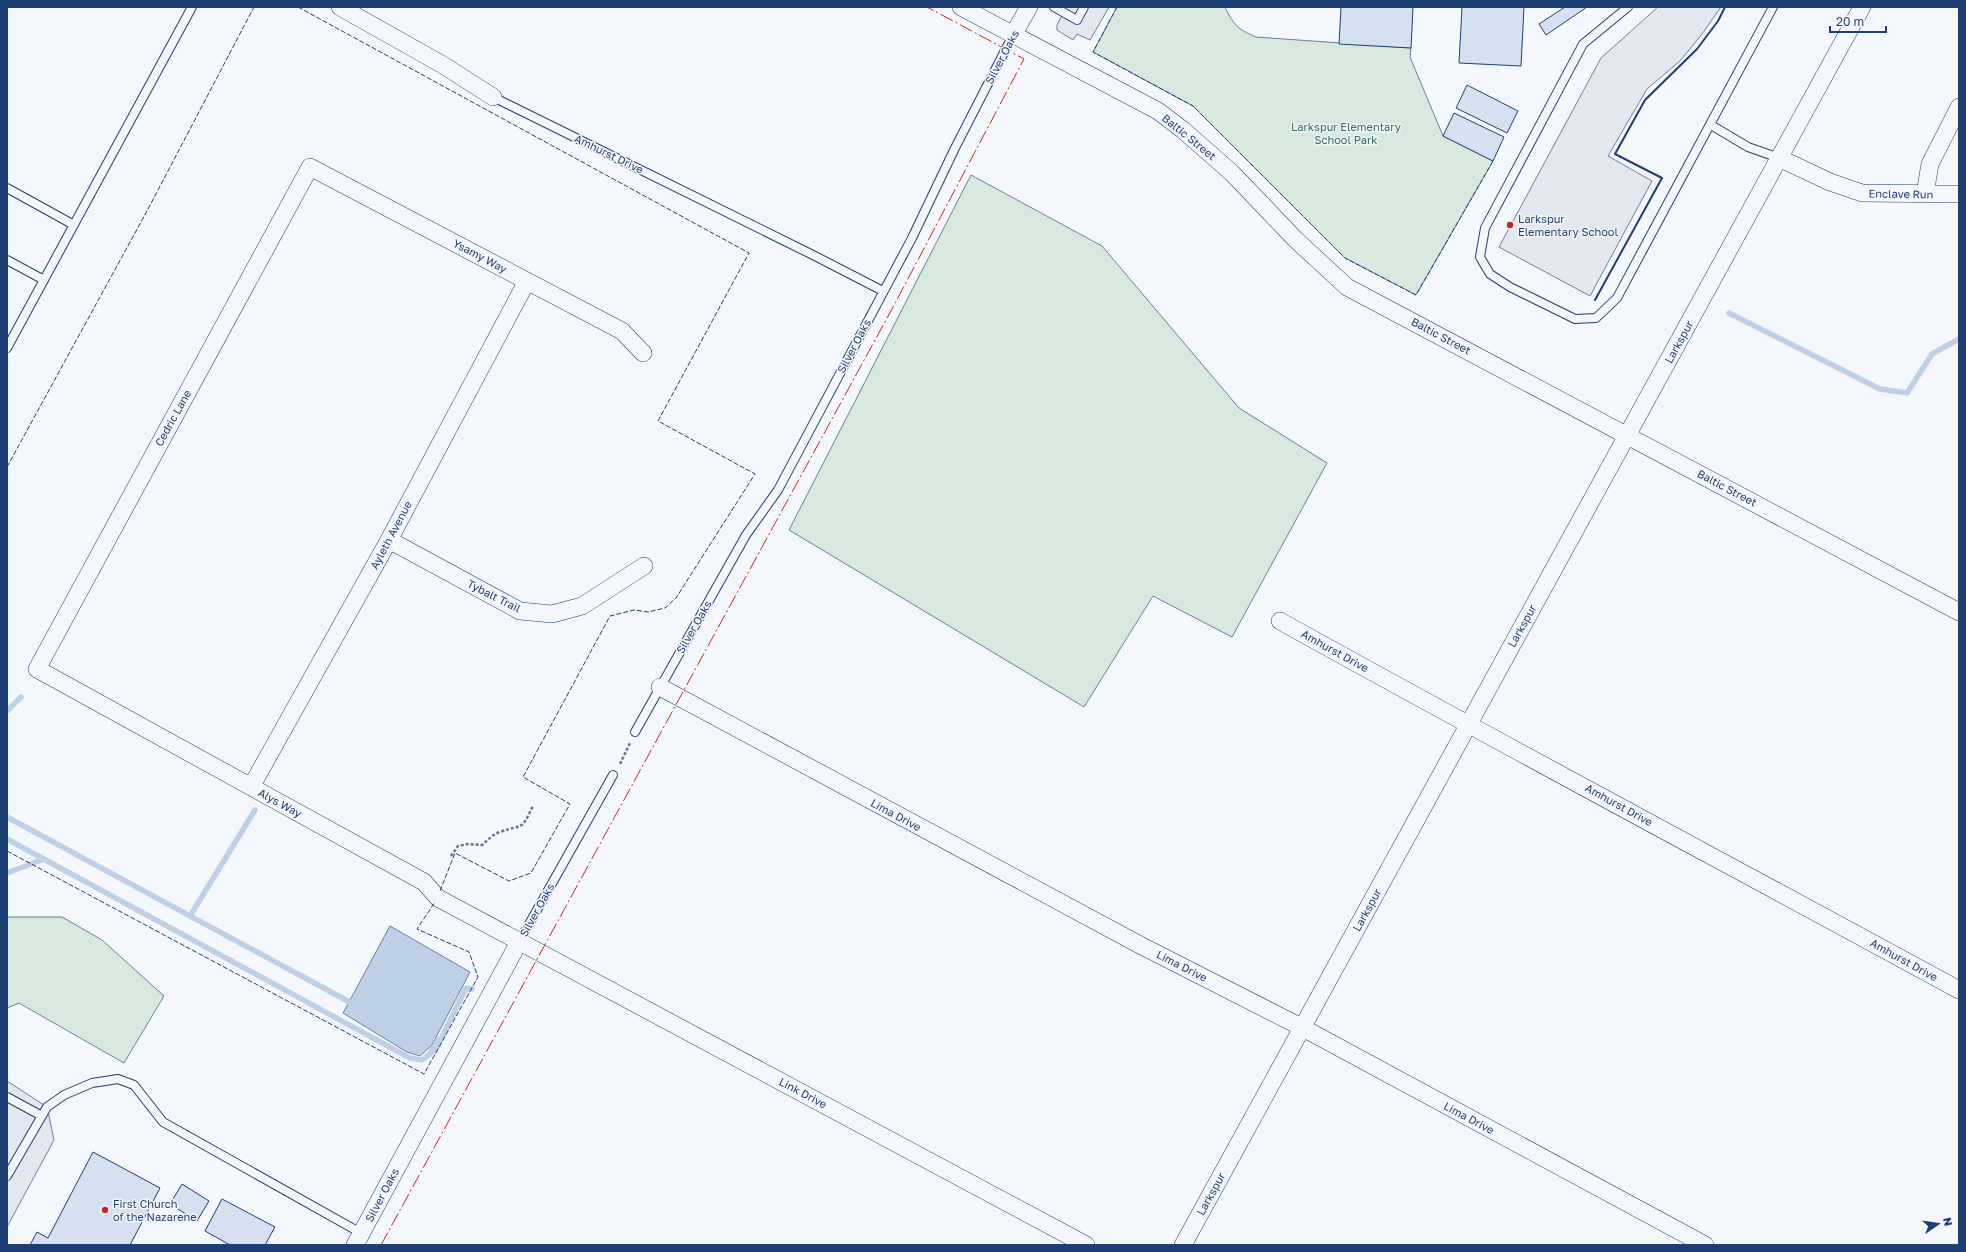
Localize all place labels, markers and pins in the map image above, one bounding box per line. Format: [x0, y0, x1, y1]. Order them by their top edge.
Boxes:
place label: Larkspur Elementary School [1518, 212, 1618, 238]
marker: Larkspur Elementary School [1505, 220, 1515, 230]
place label: First Church of the Nazarene [113, 1197, 197, 1223]
marker: First Church of the Nazarene [100, 1205, 110, 1215]

